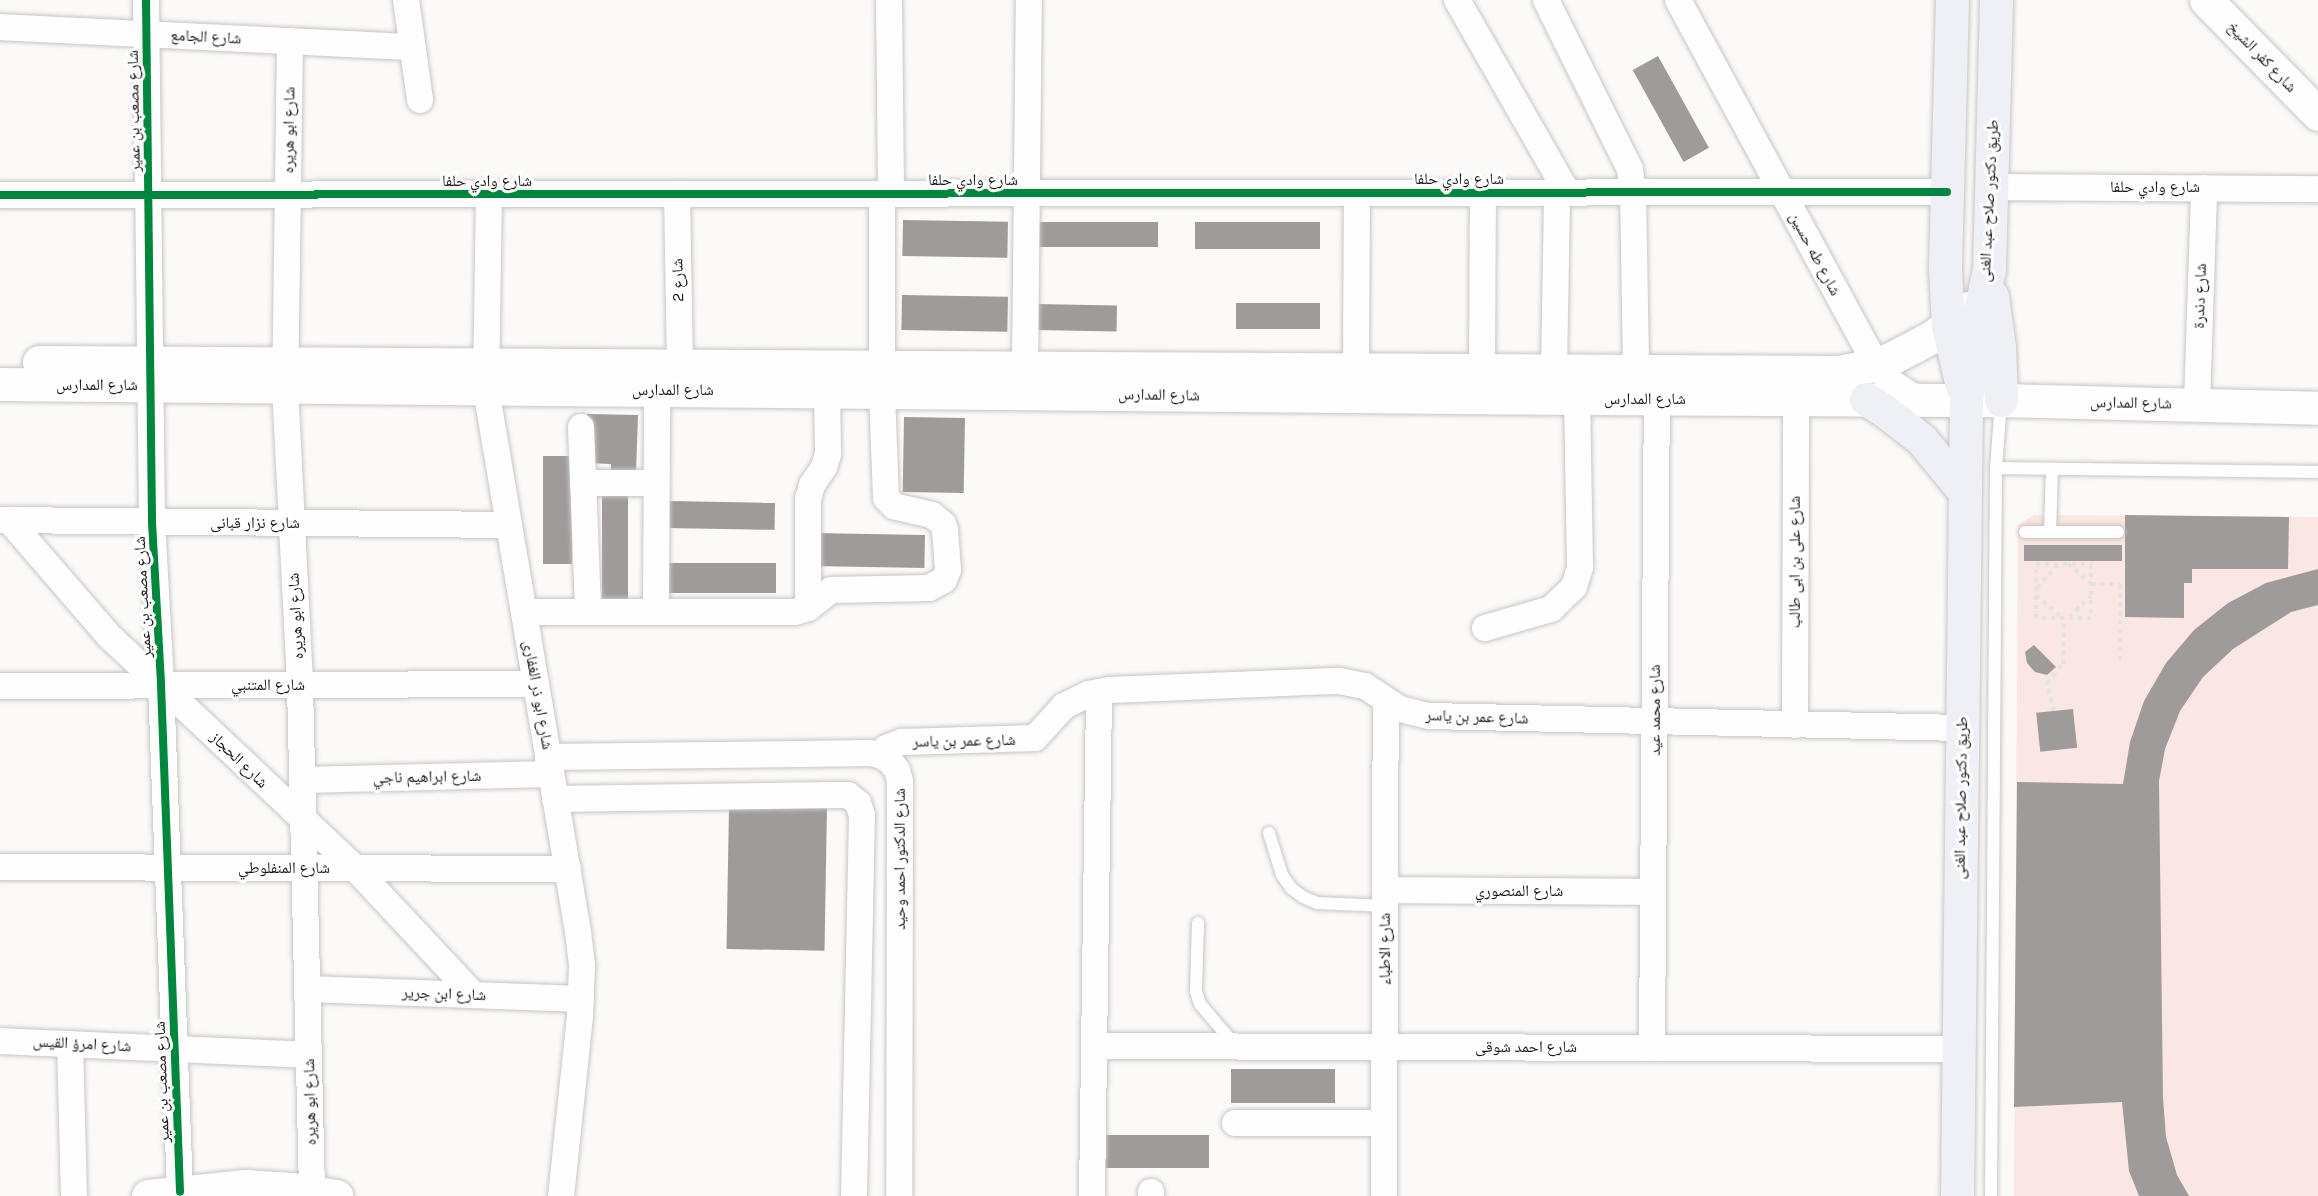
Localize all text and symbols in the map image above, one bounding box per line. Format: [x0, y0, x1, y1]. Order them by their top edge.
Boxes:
street label: شارع كفر الشيخ [2223, 17, 2301, 97]
street label: شارع الجامع [170, 26, 242, 48]
street label: شارع مصعب بن عمير [123, 50, 145, 172]
street label: شارع ابو هريره [279, 86, 299, 174]
street label: طريق دكتور صلاح عبد الغنى [1975, 119, 2003, 283]
street label: شارع وادي حلفا [1414, 169, 1504, 189]
street label: شارع وادي حلفا [928, 170, 1018, 190]
street label: شارع وادي حلفا [442, 171, 532, 191]
street label: شارع وادي حلفا [2110, 177, 2200, 197]
street label: شارع طه حسين [1785, 209, 1845, 299]
street label: شارع 2 [668, 258, 688, 302]
street label: شارع دندرة [2189, 263, 2211, 329]
street label: شارع المدارس [56, 375, 138, 395]
street label: شارع المدارس [632, 380, 714, 400]
street label: شارع المدارس [1118, 385, 1200, 405]
street label: شارع المدارس [1604, 389, 1686, 409]
street label: شارع المدارس [2090, 393, 2172, 413]
street label: شارع على بن ابى طالب [1785, 496, 1805, 628]
street label: شارع نزار قبانى [210, 513, 300, 533]
street label: شارع مصعب بن عمير [130, 536, 156, 658]
street label: شارع ابو هريره [284, 572, 308, 660]
street label: شارع ابو ذر الغفارى [519, 639, 557, 751]
street label: شارع محمد عيد [1645, 664, 1665, 756]
street label: شارع المتنبي [231, 675, 305, 695]
street label: شارع عمر بن ياسر [1425, 706, 1529, 728]
street label: طريق دكتور صلاح عبد الغنى [1950, 716, 1972, 880]
street label: شارع الحجاز [206, 728, 272, 792]
street label: شارع عمر بن ياسر [912, 731, 1016, 751]
street label: شارع ابراهيم ناجي [373, 766, 481, 788]
street label: شارع الدكتور احمد وحيد [890, 788, 910, 930]
street label: شارع المنفلوطي [238, 858, 330, 878]
street label: شارع المنصوري [1475, 881, 1563, 901]
street label: شارع الاطباء [1375, 913, 1395, 985]
street label: شارع ابن جرير [402, 983, 486, 1005]
street label: شارع مصعب بن عمير [150, 1021, 174, 1143]
street label: شارع امرؤ القيس [32, 1032, 132, 1056]
street label: شارع احمد شوقى [1475, 1037, 1577, 1057]
street label: شارع ابو هريره [300, 1058, 320, 1146]

